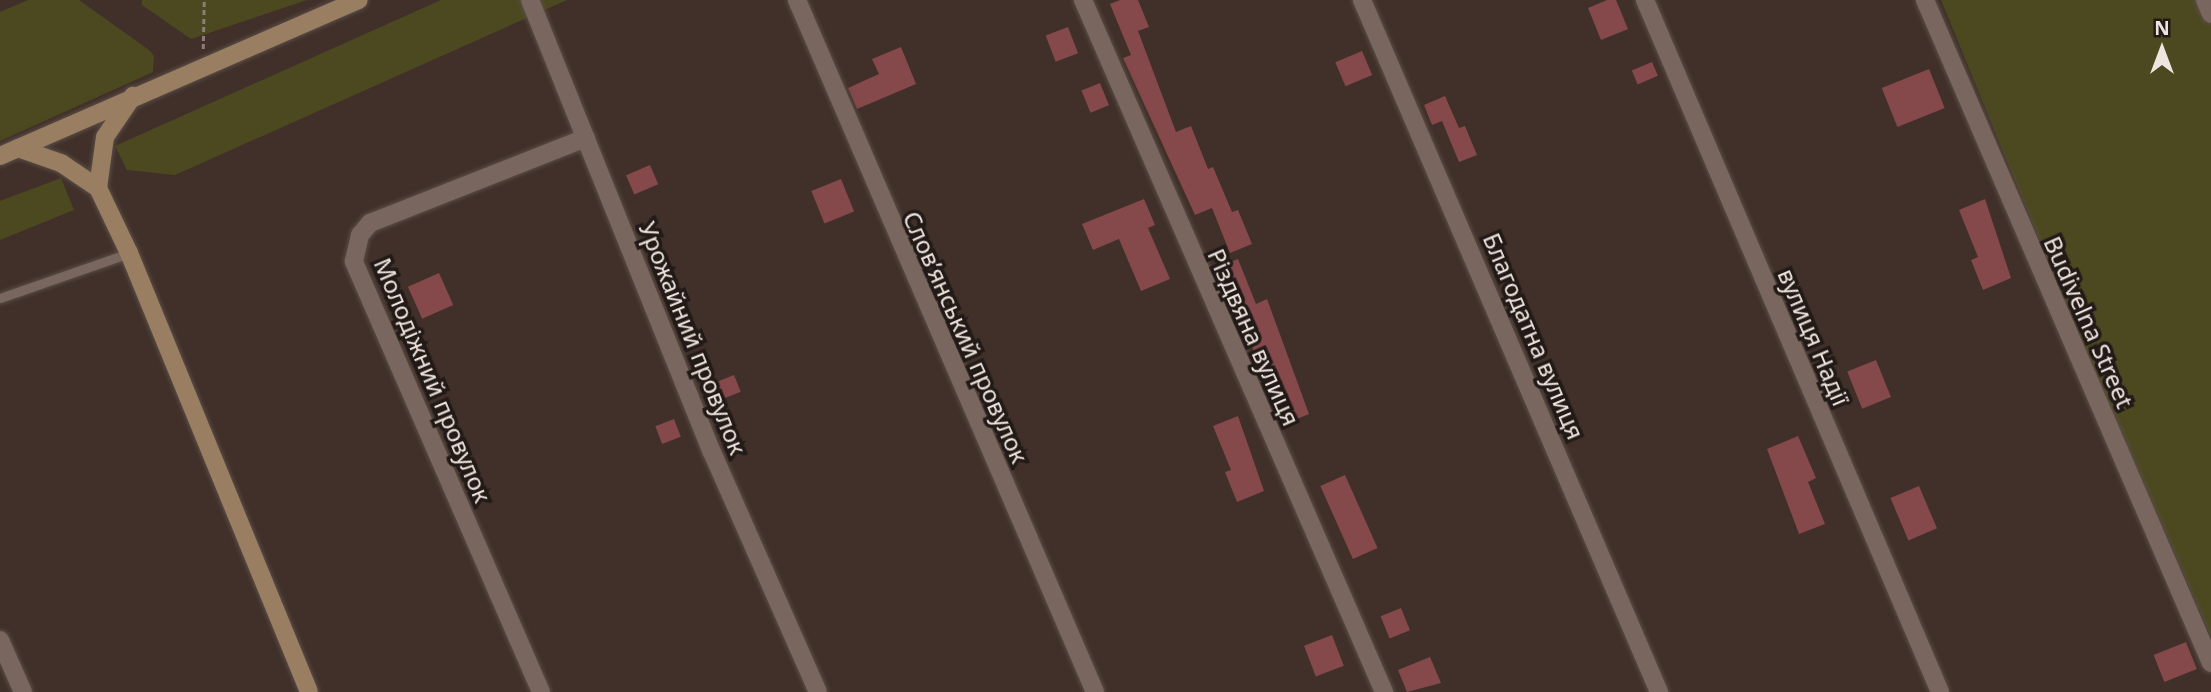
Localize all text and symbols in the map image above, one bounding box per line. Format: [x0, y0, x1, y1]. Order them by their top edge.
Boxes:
north arrow [2127, 14, 2197, 84]
text: N [2154, 15, 2170, 41]
street label: Словʼянський провулок [897, 207, 1035, 467]
street label: Урожайний провулок [633, 217, 753, 459]
street label: Благодатна вулиця [1477, 228, 1591, 444]
street label: Budivelna Street [2038, 232, 2140, 412]
street label: Різдвяна вулиця [1202, 244, 1306, 430]
street label: Молодіжний провулок [368, 253, 498, 507]
street label: вулиця Надії [1772, 264, 1856, 410]

